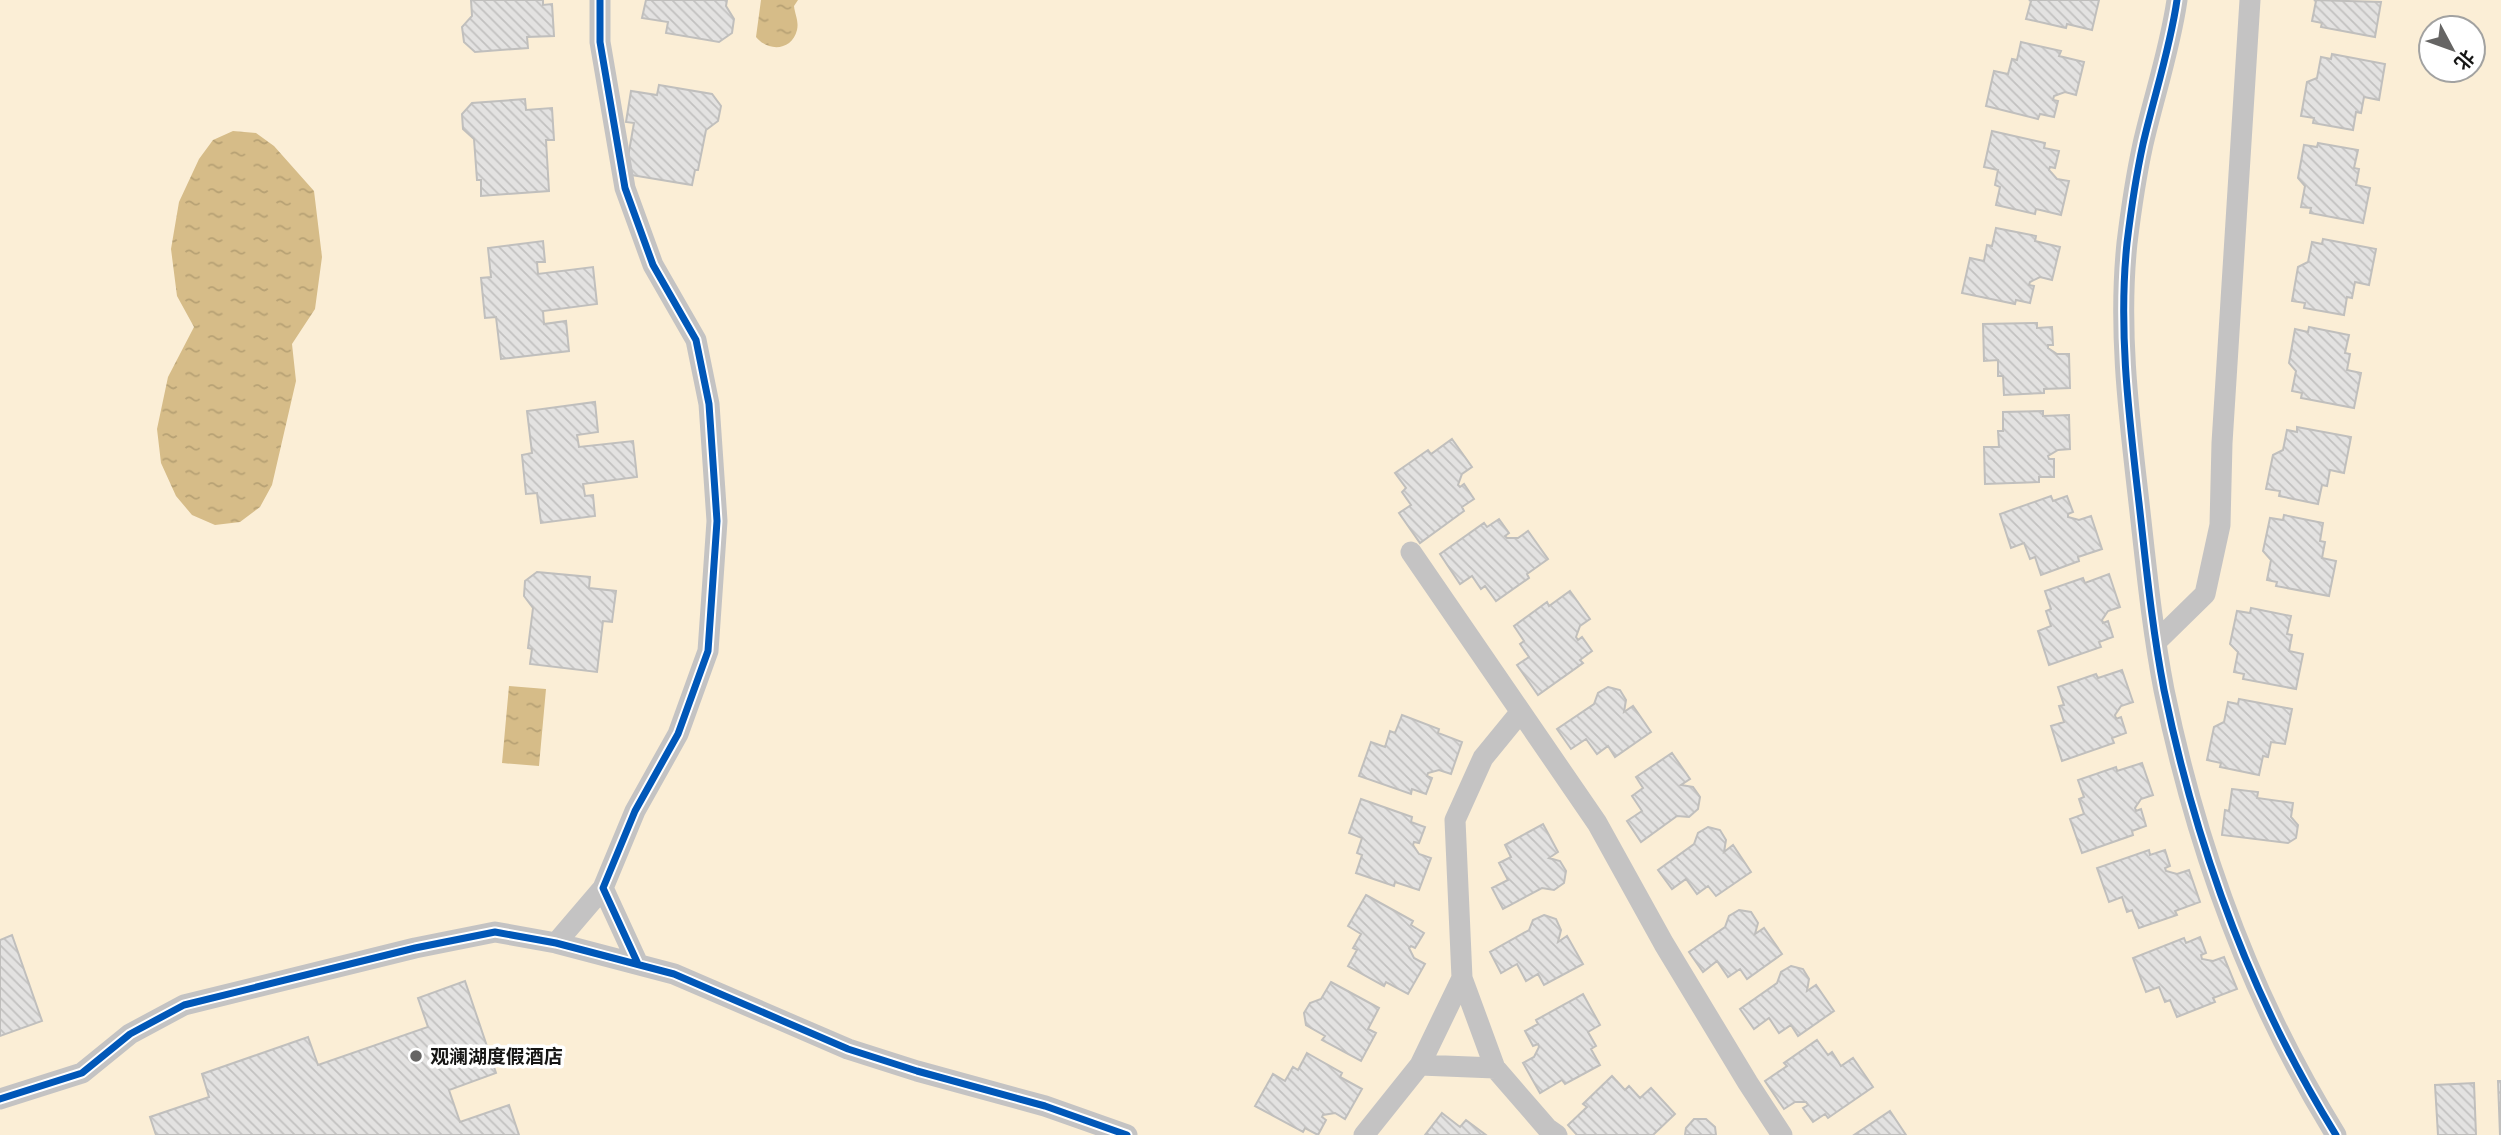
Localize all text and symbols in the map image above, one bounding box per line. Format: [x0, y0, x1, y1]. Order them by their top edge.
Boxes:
north arrow [2417, 14, 2487, 84]
text: 北 [2449, 44, 2480, 75]
place label: 观澜湖度假酒店 [430, 1044, 563, 1069]
marker: 观澜湖度假酒店 [408, 1048, 424, 1064]

